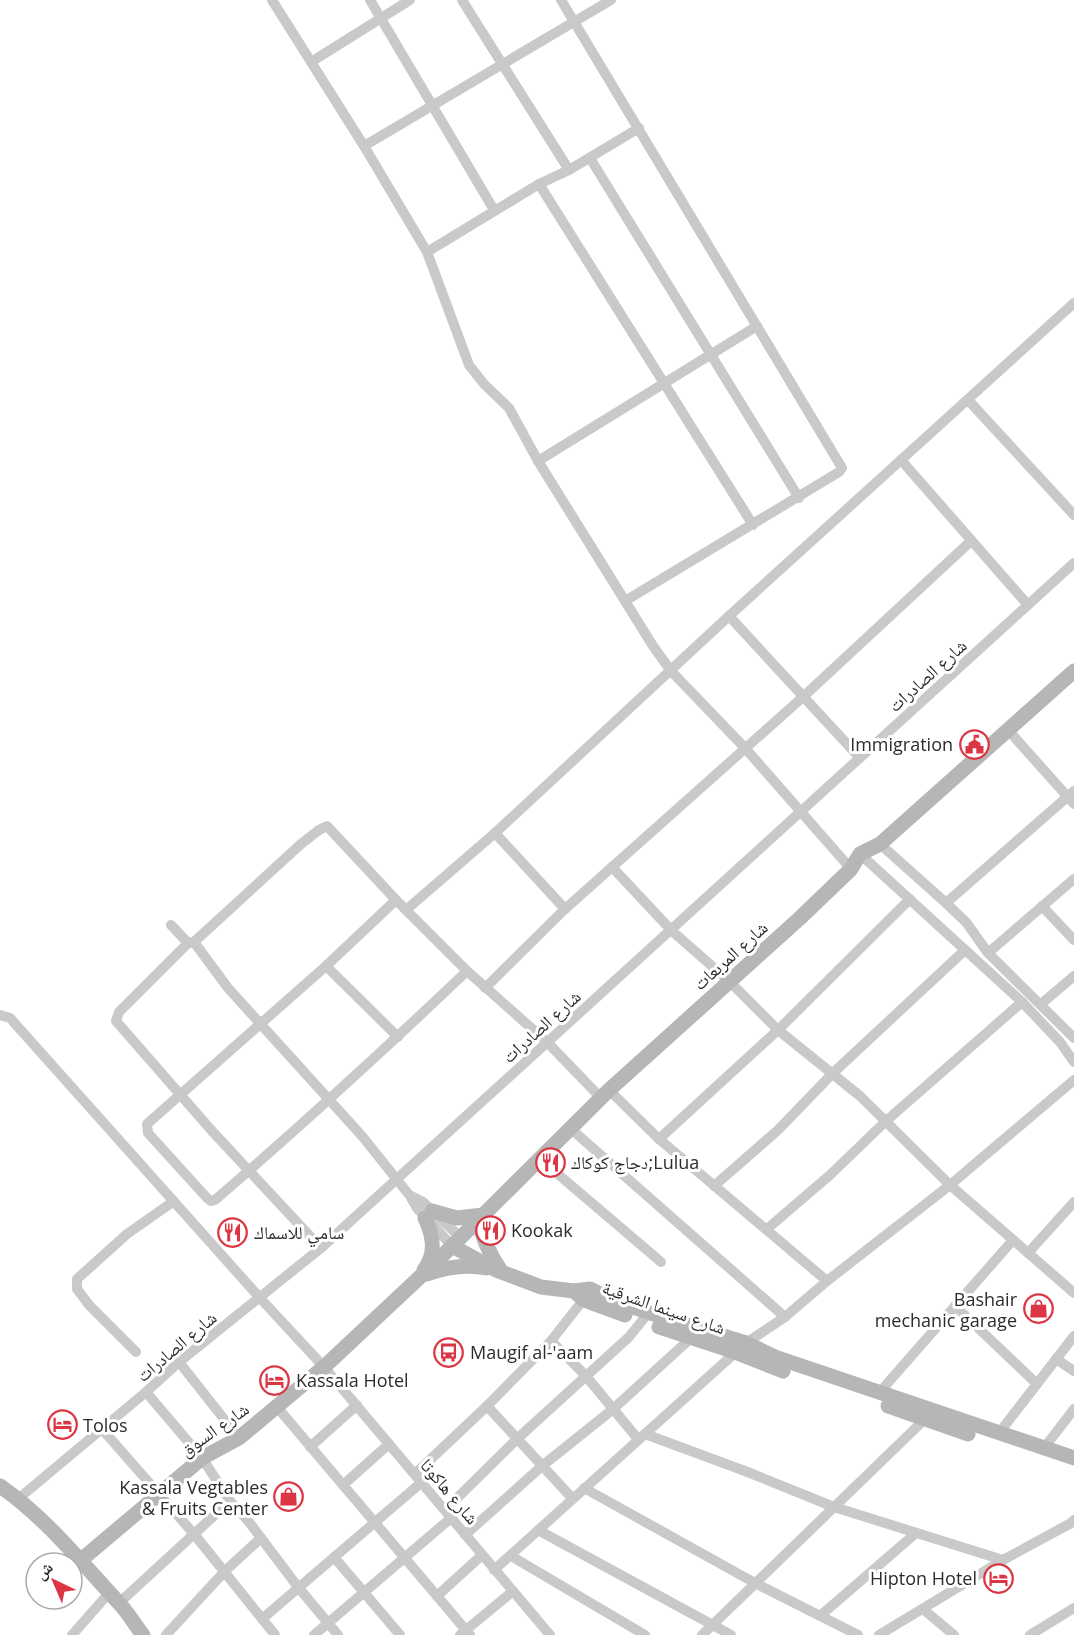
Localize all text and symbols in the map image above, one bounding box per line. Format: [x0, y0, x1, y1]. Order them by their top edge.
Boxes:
street label: شارع الصادرات [883, 633, 971, 717]
public building icon: Immigration [958, 728, 990, 760]
place label: Immigration [850, 732, 953, 756]
street label: شارع المربعات [688, 915, 772, 995]
street label: شارع الصادرات [497, 984, 585, 1068]
restaurant icon: دجاج كوكاك;Lulua [534, 1146, 566, 1178]
place label: دجاج كوكاك;Lulua [571, 1150, 699, 1175]
restaurant icon: Kookak [474, 1214, 506, 1246]
restaurant icon: سامي للاسماك [217, 1216, 249, 1248]
place label: Kookak [511, 1218, 573, 1242]
place label: سامي للاسماك [254, 1220, 344, 1248]
street label: شارع سينما الشرقية [599, 1275, 729, 1339]
place label: Bashair mechanic garage [875, 1287, 1018, 1332]
shop icon: Bashair mechanic garage [1022, 1293, 1054, 1325]
street label: شارع الصادرات [131, 1305, 221, 1387]
bus stop icon: Maugif al-'aam [433, 1336, 465, 1368]
place label: Maugif al-'aam [470, 1340, 593, 1364]
hotel icon: Kassala Hotel [259, 1364, 291, 1396]
place label: Kassala Hotel [296, 1368, 409, 1392]
street label: شارع السوق [175, 1397, 253, 1461]
hotel icon: Tolos [46, 1409, 78, 1441]
place label: Tolos [83, 1413, 128, 1437]
street label: شارع هاكوتا [415, 1453, 485, 1529]
place label: Kassala Vegtables & Fruits Center [119, 1475, 269, 1520]
shop icon: Kassala Vegtables & Fruits Center [273, 1481, 305, 1513]
north arrow [24, 1551, 84, 1611]
text: ش [30, 1556, 57, 1584]
hotel icon: Hipton Hotel [982, 1562, 1014, 1594]
place label: Hipton Hotel [870, 1566, 977, 1590]

